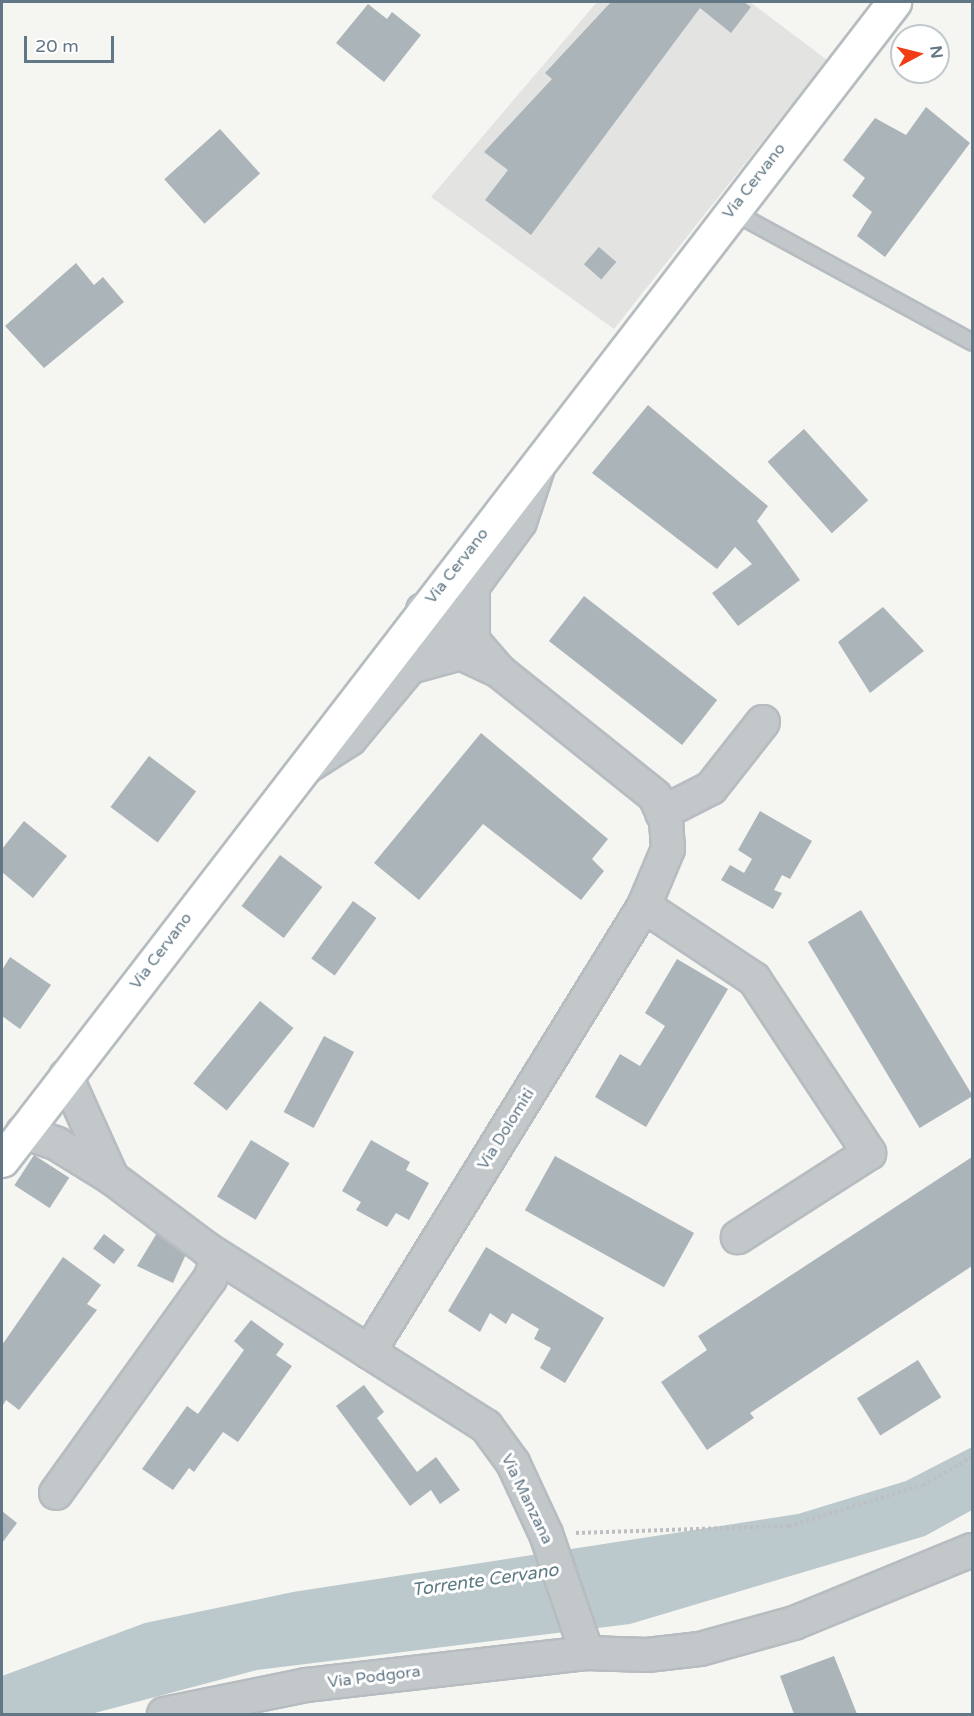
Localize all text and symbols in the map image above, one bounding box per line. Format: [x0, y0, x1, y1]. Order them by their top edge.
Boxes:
scale bar [27, 24, 117, 62]
north arrow [890, 24, 950, 84]
text: 20 m [35, 35, 79, 57]
text: N [925, 44, 947, 60]
street label: Via Cervano [718, 139, 790, 223]
street label: Via Cervano [421, 524, 493, 608]
street label: Via Cervano [126, 909, 196, 993]
street label: Via Dolomiti [473, 1085, 539, 1173]
street label: Via Manzana [497, 1451, 557, 1547]
water label: Torrente Cervano [410, 1559, 560, 1601]
street label: Via Podgora [326, 1662, 422, 1692]

